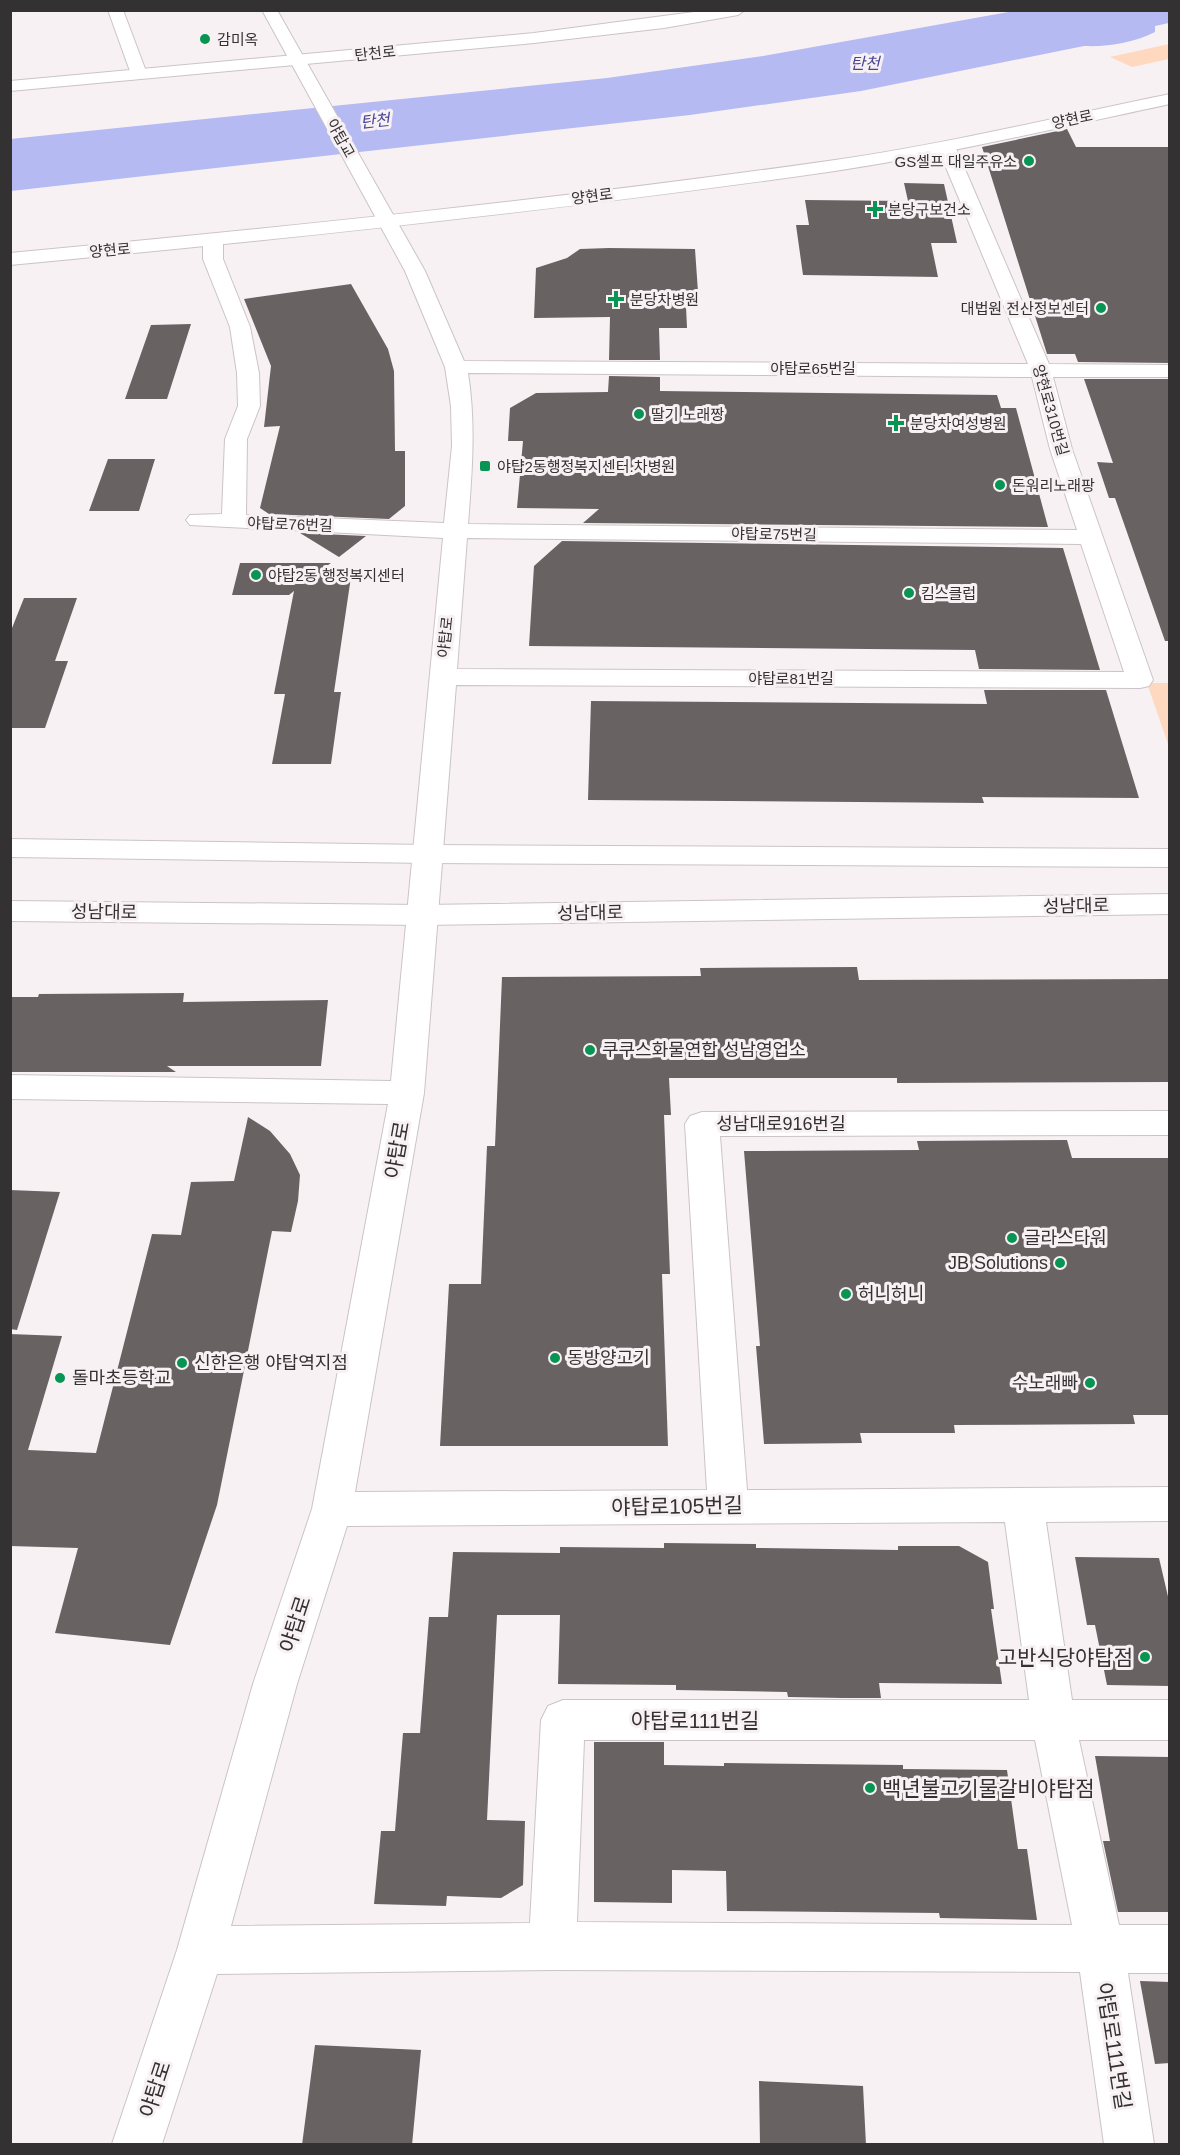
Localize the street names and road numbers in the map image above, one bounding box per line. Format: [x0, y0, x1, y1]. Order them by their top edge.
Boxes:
street label: 탄천로 [354, 42, 396, 64]
street label: 양현로 [1050, 106, 1094, 132]
street label: 야탑교 [324, 116, 358, 160]
street label: 양현로 [570, 185, 614, 207]
street label: 양현로 [89, 240, 131, 260]
street label: 야탑로65번길 [770, 360, 856, 377]
street label: 양현로310번길 [1030, 362, 1072, 458]
street label: 야탑로76번길 [247, 514, 333, 534]
street label: 야탑로75번길 [731, 525, 817, 543]
street label: 야탑로 [434, 616, 456, 658]
street label: 야탑로81번길 [748, 670, 834, 687]
street label: 성남대로 [1043, 895, 1109, 917]
street label: 성남대로 [71, 901, 137, 923]
street label: 성남대로 [557, 902, 623, 924]
street label: 성남대로916번길 [716, 1114, 846, 1134]
street label: 야탑로 [381, 1119, 413, 1181]
street label: 야탑로105번길 [611, 1493, 743, 1519]
street label: 야탑로 [275, 1593, 315, 1655]
street label: 야탑로111번길 [631, 1709, 759, 1732]
street label: 야탑로111번길 [1093, 1981, 1135, 2111]
street label: 야탑로 [135, 2058, 175, 2120]

